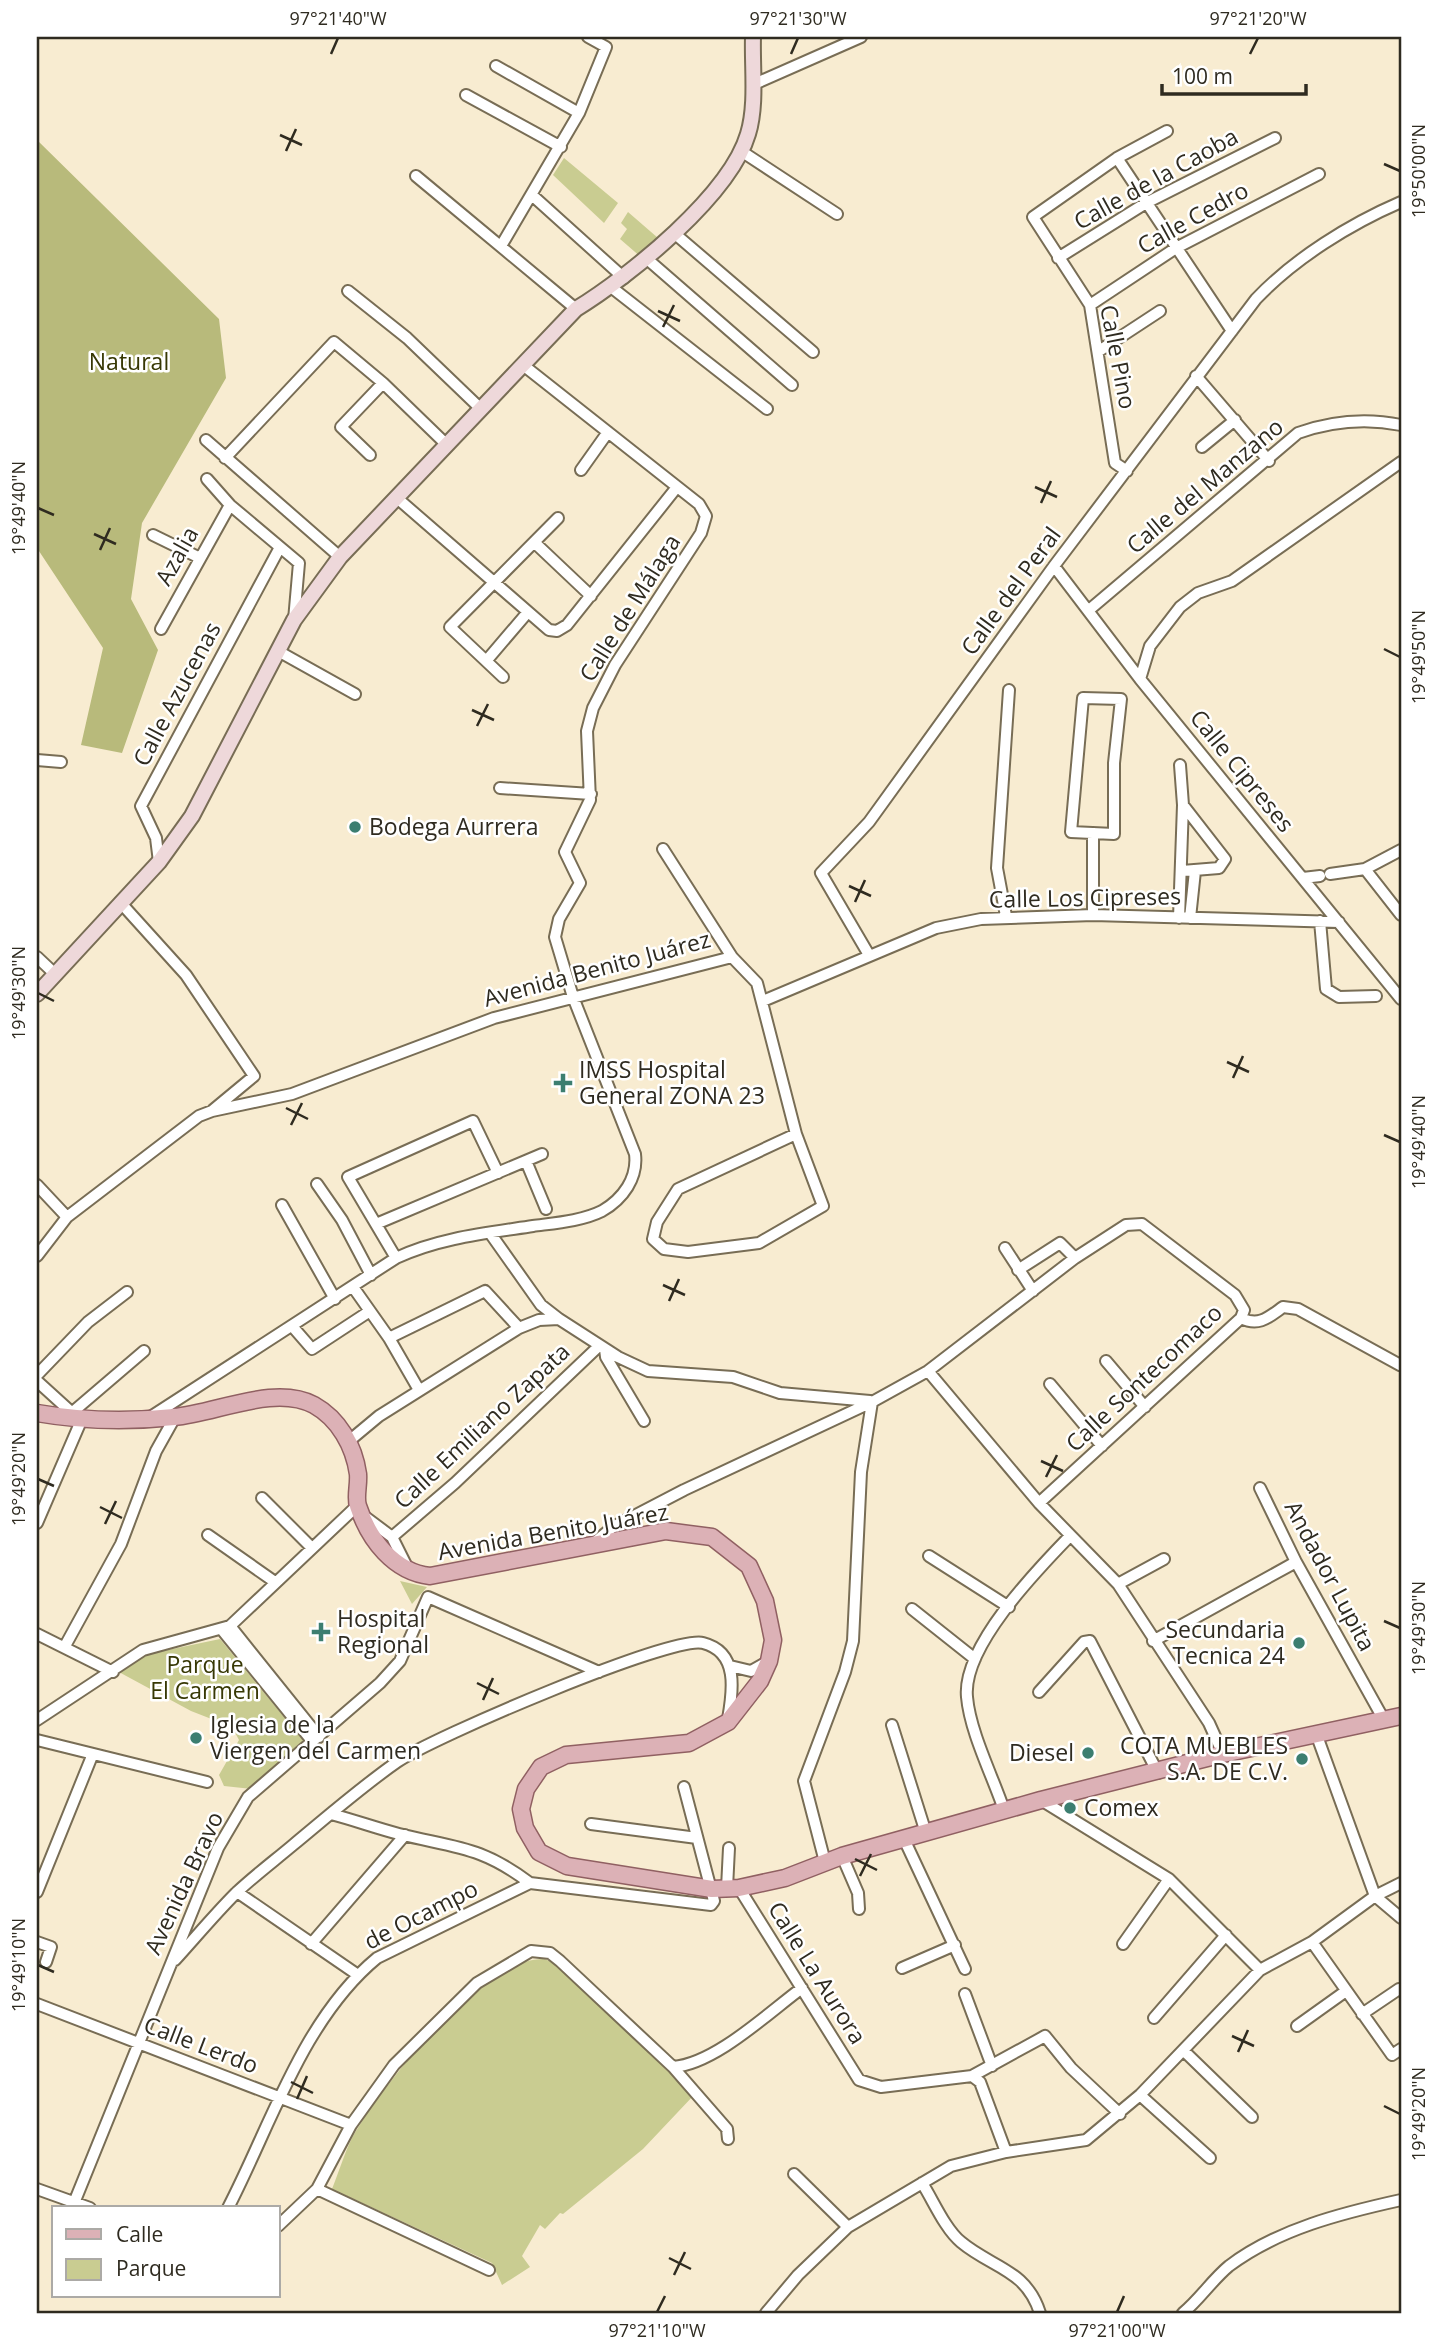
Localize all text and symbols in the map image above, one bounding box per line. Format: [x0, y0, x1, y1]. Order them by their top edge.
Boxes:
text: 97°21'40"W [289, 6, 387, 30]
text: 97°21'30"W [749, 6, 847, 30]
text: 97°21'20"W [1209, 6, 1307, 30]
scale bar [1162, 52, 1305, 96]
text: 100 m [1172, 62, 1233, 90]
street label: Calle de la Caoba [1068, 120, 1243, 237]
text: 19°50'00"N [1406, 124, 1430, 218]
street label: Calle Cedro [1131, 173, 1254, 261]
street label: Calle Pino [1093, 302, 1145, 412]
park label: Natural [89, 345, 169, 377]
street label: Calle del Manzano [1119, 410, 1290, 560]
text: 19°49'40"N [6, 461, 30, 555]
street label: Azalia [147, 520, 205, 591]
street label: Calle del Peral [953, 520, 1068, 661]
street label: Calle de Málaga [571, 528, 687, 687]
text: 19°49'50"N [1406, 610, 1430, 704]
street label: Calle Azucenas [125, 616, 228, 771]
street label: Calle Cipreses [1183, 702, 1302, 838]
place label: Bodega Aurrera [369, 810, 538, 842]
marker: Bodega Aurrera [347, 819, 363, 835]
street label: Calle Los Cipreses [989, 879, 1181, 915]
street label: Avenida Benito Juárez [480, 922, 714, 1014]
text: 19°49'30"N [6, 946, 30, 1040]
place label: IMSS Hospital General ZONA 23 [579, 1053, 765, 1111]
marker: IMSS Hospital General ZONA 23 [553, 1073, 573, 1093]
text: 19°49'40"N [1406, 1095, 1430, 1189]
street label: Calle Sontecomaco [1058, 1296, 1229, 1458]
street label: Calle Emiliano Zapata [386, 1335, 576, 1515]
text: 19°49'20"N [6, 1432, 30, 1526]
street label: Avenida Benito Juárez [435, 1495, 671, 1567]
street label: Andador Lupita [1278, 1495, 1384, 1656]
text: 19°49'30"N [1406, 1581, 1430, 1675]
place label: Hospital Regional [337, 1602, 429, 1660]
place label: Secundaria Tecnica 24 [1165, 1613, 1285, 1671]
marker: Hospital Regional [311, 1622, 331, 1642]
marker: Secundaria Tecnica 24 [1291, 1635, 1307, 1651]
park label: Parque El Carmen [150, 1648, 260, 1706]
place label: Iglesia de la Viergen del Carmen [210, 1708, 421, 1766]
place label: COTA MUEBLES S.A. DE C.V. [1120, 1729, 1288, 1787]
marker: Iglesia de la Viergen del Carmen [188, 1730, 204, 1746]
place label: Diesel [1009, 1736, 1074, 1768]
marker: Diesel [1080, 1745, 1096, 1761]
marker: COTA MUEBLES S.A. DE C.V. [1294, 1751, 1310, 1767]
place label: Comex [1084, 1791, 1159, 1823]
marker: Comex [1062, 1800, 1078, 1816]
street label: Avenida Bravo [136, 1806, 230, 1959]
street label: de Ocampo [358, 1872, 483, 1956]
street label: Calle La Aurora [761, 1895, 875, 2050]
text: 19°49'10"N [6, 1918, 30, 2012]
street label: Calle Lerdo [140, 2008, 263, 2081]
text: 19°49'20"N [1406, 2067, 1430, 2161]
legend [52, 2206, 280, 2298]
text: Calle [116, 2220, 163, 2248]
text: Parque [116, 2254, 186, 2282]
text: 97°21'10"W [608, 2318, 706, 2342]
text: 97°21'00"W [1068, 2318, 1166, 2342]

